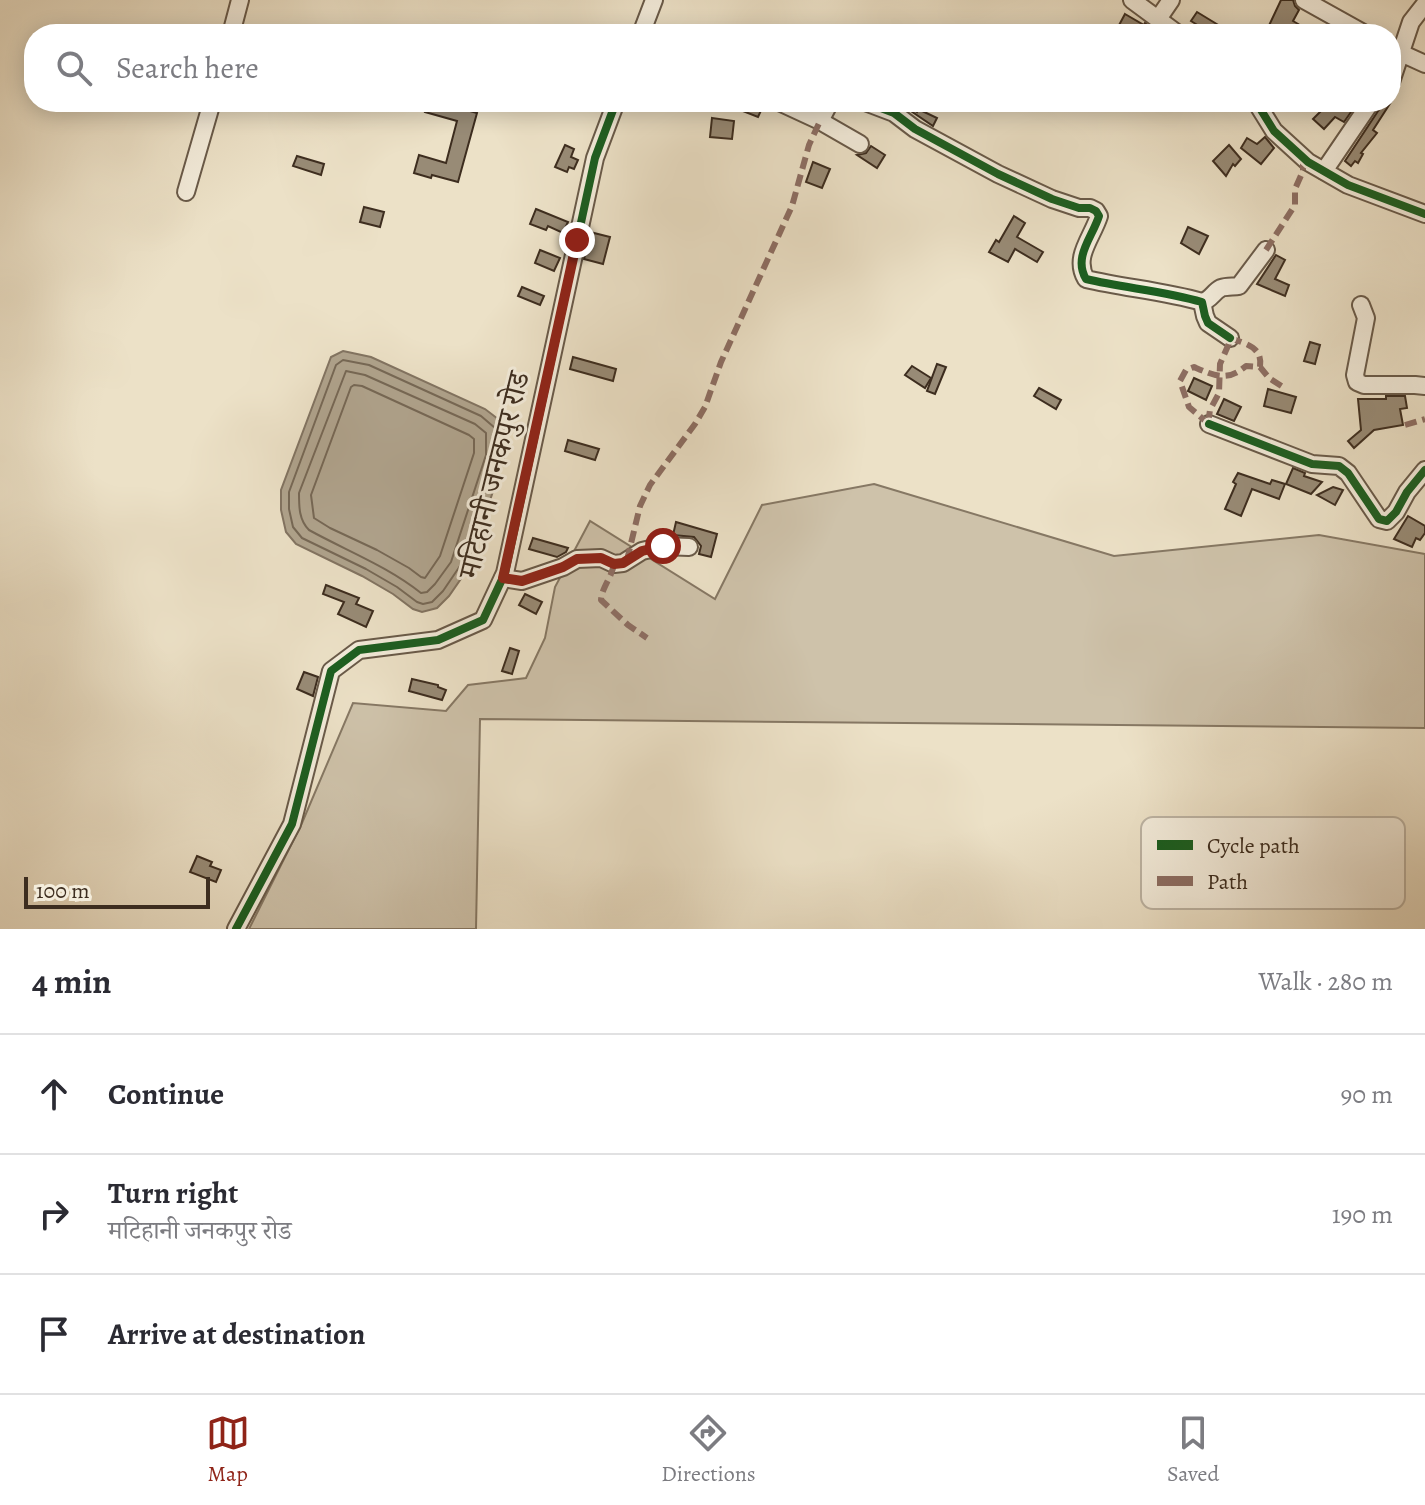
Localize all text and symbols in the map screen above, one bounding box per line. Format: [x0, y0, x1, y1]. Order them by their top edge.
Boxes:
search box [24, 24, 1401, 112]
icon: search [52, 46, 96, 90]
text: Search here [116, 48, 259, 88]
route end [559, 222, 595, 258]
street label: मटिहानी जनकपुर रोड [448, 366, 539, 585]
route start [645, 528, 681, 564]
legend [1141, 817, 1405, 909]
text: Cycle path [1207, 831, 1300, 861]
text: Path [1207, 867, 1248, 897]
scale bar [24, 873, 210, 909]
text: 100 m [36, 876, 90, 906]
text: 4 min [32, 958, 111, 1005]
text: Walk · 280 m [1258, 964, 1393, 999]
icon: ahead [32, 1072, 76, 1116]
text: Continue [108, 1074, 224, 1114]
text: 90 m [1341, 1077, 1393, 1112]
text: Turn right [108, 1173, 238, 1213]
icon: right [32, 1192, 76, 1236]
text: 190 m [1332, 1197, 1393, 1232]
text: मटिहानी जनकपुर रोड [108, 1213, 292, 1248]
icon: arrive [32, 1312, 76, 1356]
text: Arrive at destination [108, 1314, 365, 1354]
tab: Map [206, 1411, 250, 1489]
tab: Directions [661, 1411, 756, 1489]
tab: Saved [1167, 1411, 1219, 1489]

